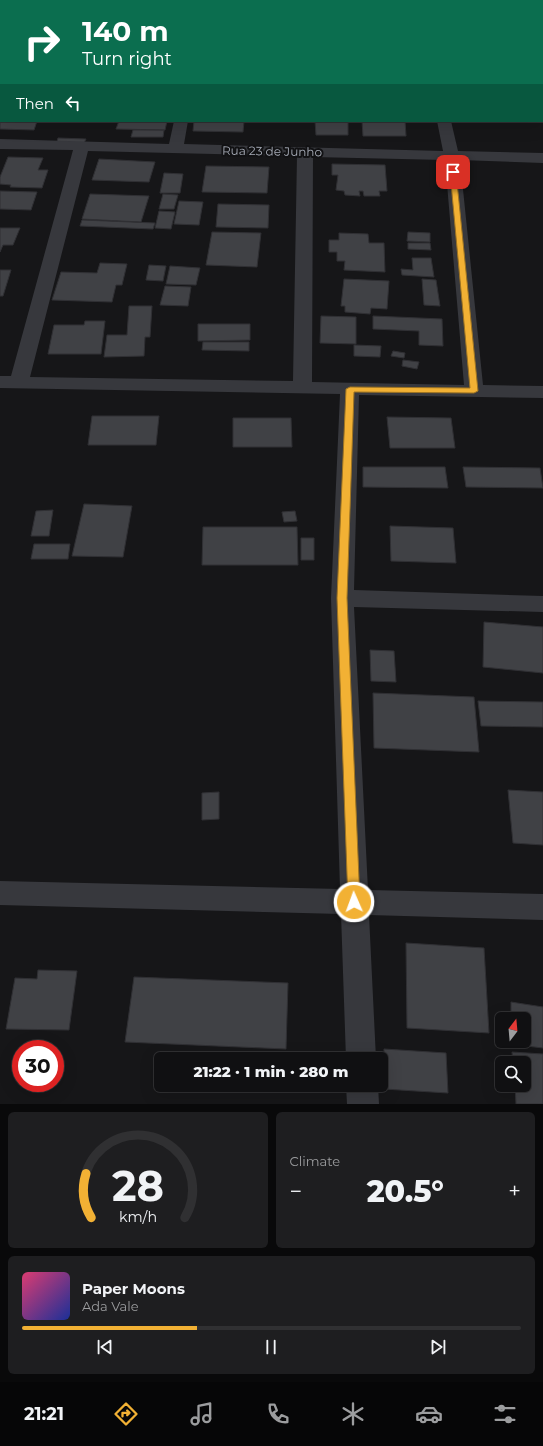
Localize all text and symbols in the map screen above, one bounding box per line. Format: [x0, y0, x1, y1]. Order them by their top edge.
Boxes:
text: 140 m [82, 14, 169, 48]
icon: right [16, 16, 68, 68]
text: Turn right [82, 48, 172, 70]
icon: left [62, 92, 84, 114]
text: Then [16, 94, 54, 113]
street label: Rua 23 de Junho [222, 143, 322, 159]
pin [436, 155, 470, 189]
icon: arrive [442, 161, 464, 183]
position arrow [333, 881, 375, 923]
north arrow [495, 1012, 531, 1048]
map controls [495, 1012, 531, 1092]
speed limit sign: 30 [12, 1040, 64, 1092]
button: search [495, 1056, 531, 1092]
text: 21:22 · 1 min · 280 m [193, 1062, 349, 1081]
text: Climate [290, 1153, 340, 1169]
text: 28 [112, 1161, 164, 1211]
text: 20.5° [367, 1173, 444, 1210]
text: − [290, 1178, 302, 1205]
text: + [508, 1178, 521, 1205]
text: km/h [119, 1208, 157, 1226]
text: Paper Moons [82, 1279, 185, 1298]
text: Ada Vale [82, 1298, 139, 1314]
icon: previous [94, 1336, 116, 1358]
icon: pause [260, 1336, 282, 1358]
icon: next [427, 1336, 449, 1358]
icon: directions [112, 1400, 140, 1428]
icon: music [188, 1400, 216, 1428]
icon: phone [264, 1400, 292, 1428]
icon: climate [339, 1400, 367, 1428]
icon: car [415, 1400, 443, 1428]
icon: filters [491, 1400, 519, 1428]
text: 21:21 [24, 1403, 64, 1425]

